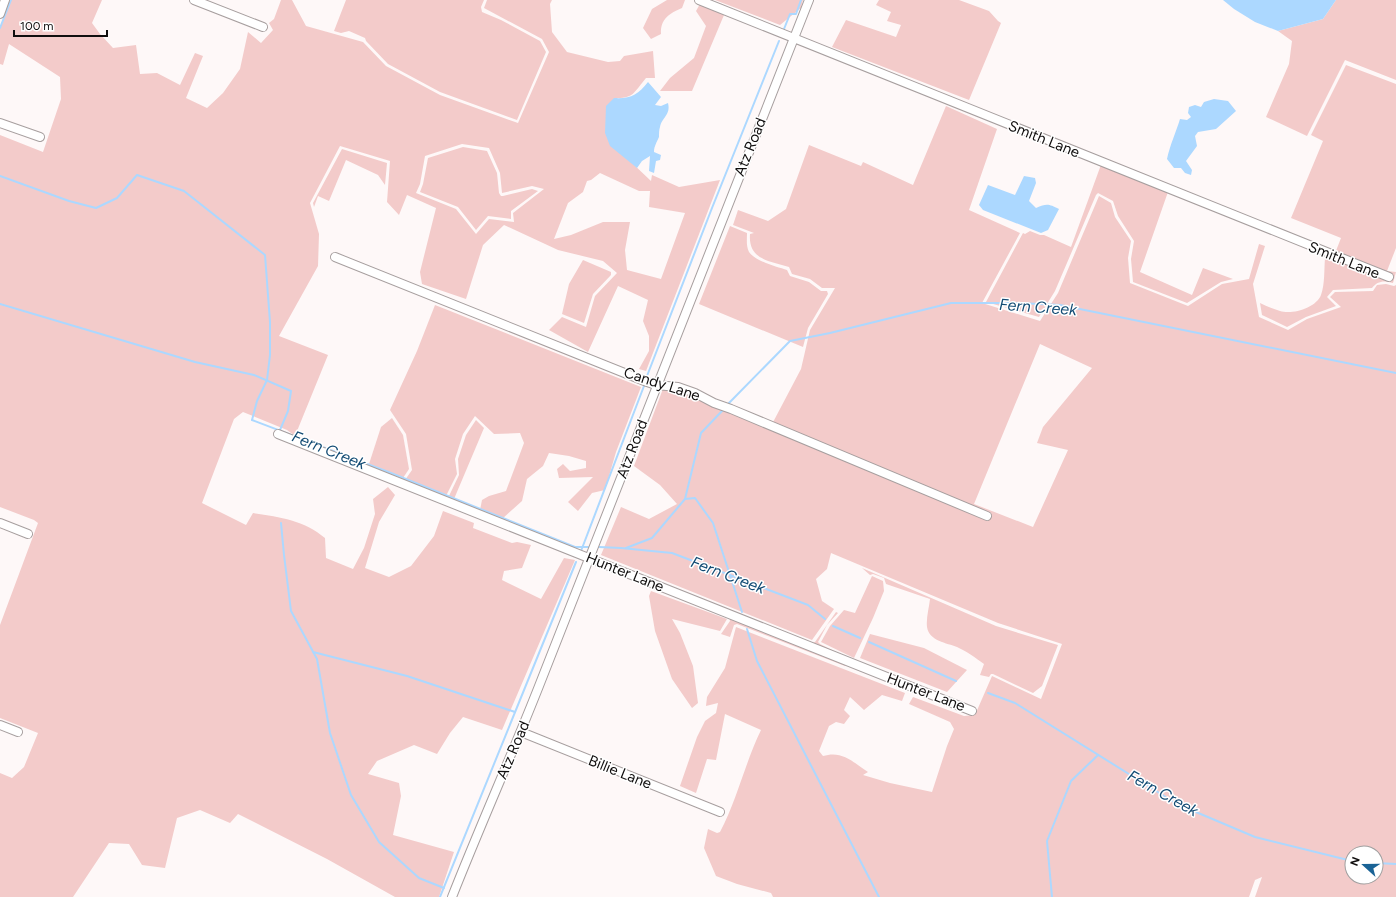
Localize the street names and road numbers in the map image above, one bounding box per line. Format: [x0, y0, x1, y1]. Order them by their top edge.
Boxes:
street label: Atz Road [730, 115, 770, 179]
street label: Smith Lane [1006, 117, 1082, 161]
street label: Smith Lane [1306, 238, 1382, 282]
street label: Candy Lane [622, 363, 702, 405]
street label: Atz Road [613, 417, 651, 481]
street label: Hunter Lane [583, 548, 667, 596]
street label: Hunter Lane [884, 669, 968, 715]
street label: Atz Road [493, 718, 533, 782]
street label: Billie Lane [586, 751, 654, 793]

